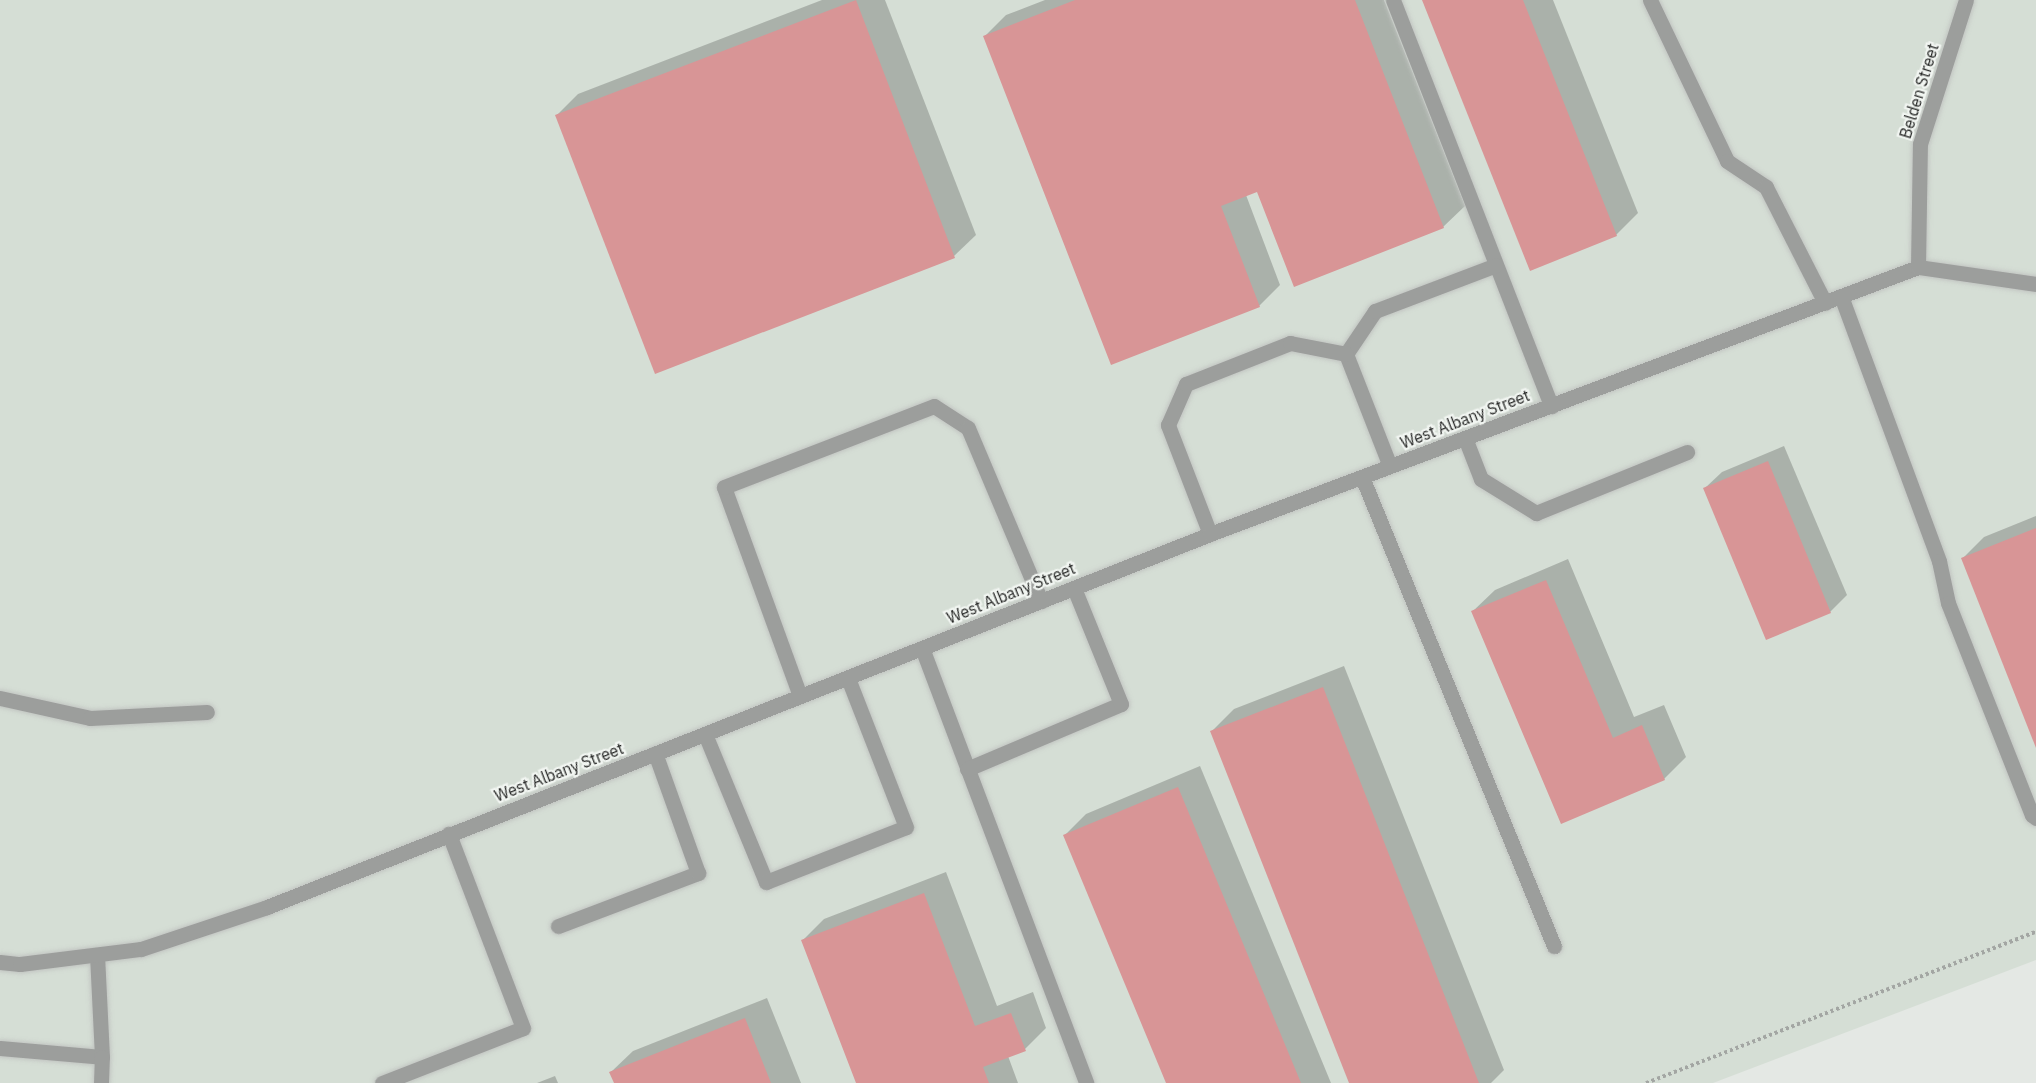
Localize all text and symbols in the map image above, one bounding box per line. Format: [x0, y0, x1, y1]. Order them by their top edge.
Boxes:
street label: Belden Street [1895, 41, 1943, 141]
street label: West Albany Street [1398, 386, 1532, 452]
street label: West Albany Street [944, 558, 1078, 628]
street label: West Albany Street [492, 739, 626, 805]

